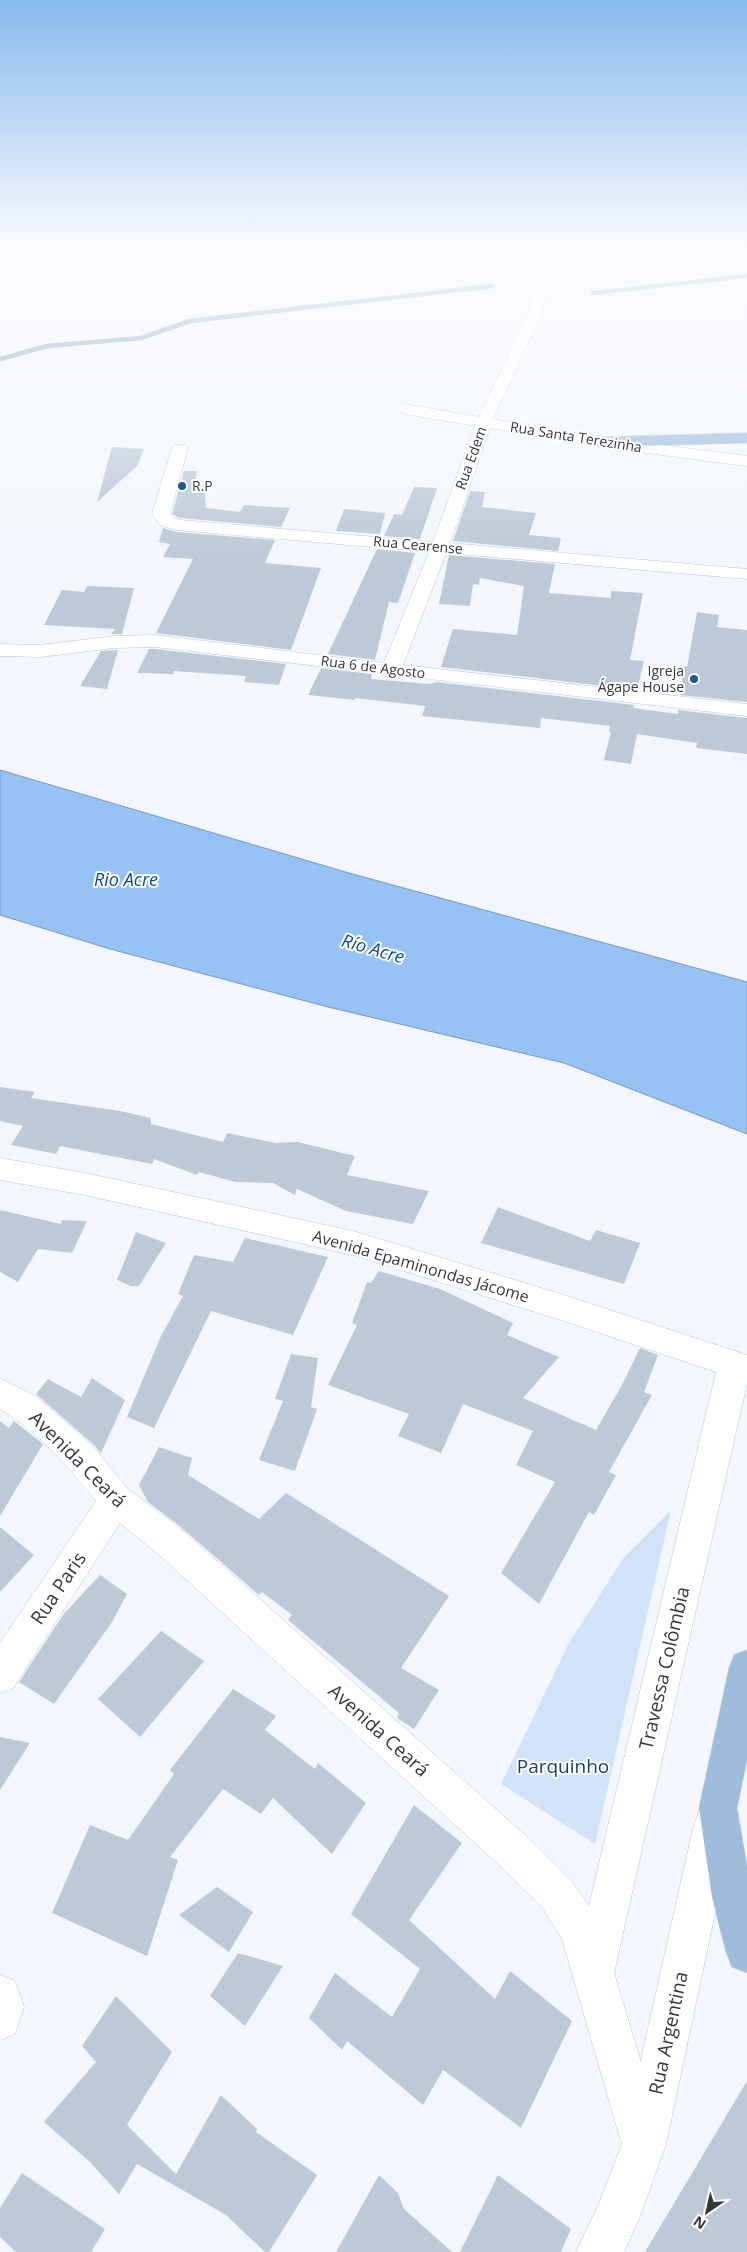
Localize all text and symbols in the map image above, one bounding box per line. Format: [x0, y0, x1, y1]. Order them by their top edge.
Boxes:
street label: Rua Santa Terezinha [509, 417, 643, 456]
street label: Rua Edem [450, 424, 491, 492]
place label: R.P [192, 476, 213, 495]
marker: R.P [176, 480, 188, 492]
street label: Rua Cearense [372, 531, 464, 558]
street label: Rua 6 de Agosto [320, 651, 426, 682]
place label: Igreja Ágape House [598, 661, 684, 696]
marker: Igreja Ágape House [688, 673, 700, 685]
water label: Rio Acre [94, 867, 158, 891]
water label: Río Acre [339, 928, 407, 968]
street label: Avenida Epaminondas Jácome [310, 1225, 532, 1307]
street label: Avenida Ceará [24, 1405, 132, 1513]
street label: Rua Paris [24, 1547, 92, 1629]
street label: Travessa Colômbia [633, 1584, 695, 1752]
street label: Avenida Ceará [323, 1678, 435, 1782]
park label: Parquinho [517, 1753, 609, 1779]
street label: Rua Argentina [642, 1969, 694, 2097]
north arrow [682, 2187, 732, 2237]
text: N [689, 2212, 709, 2234]

